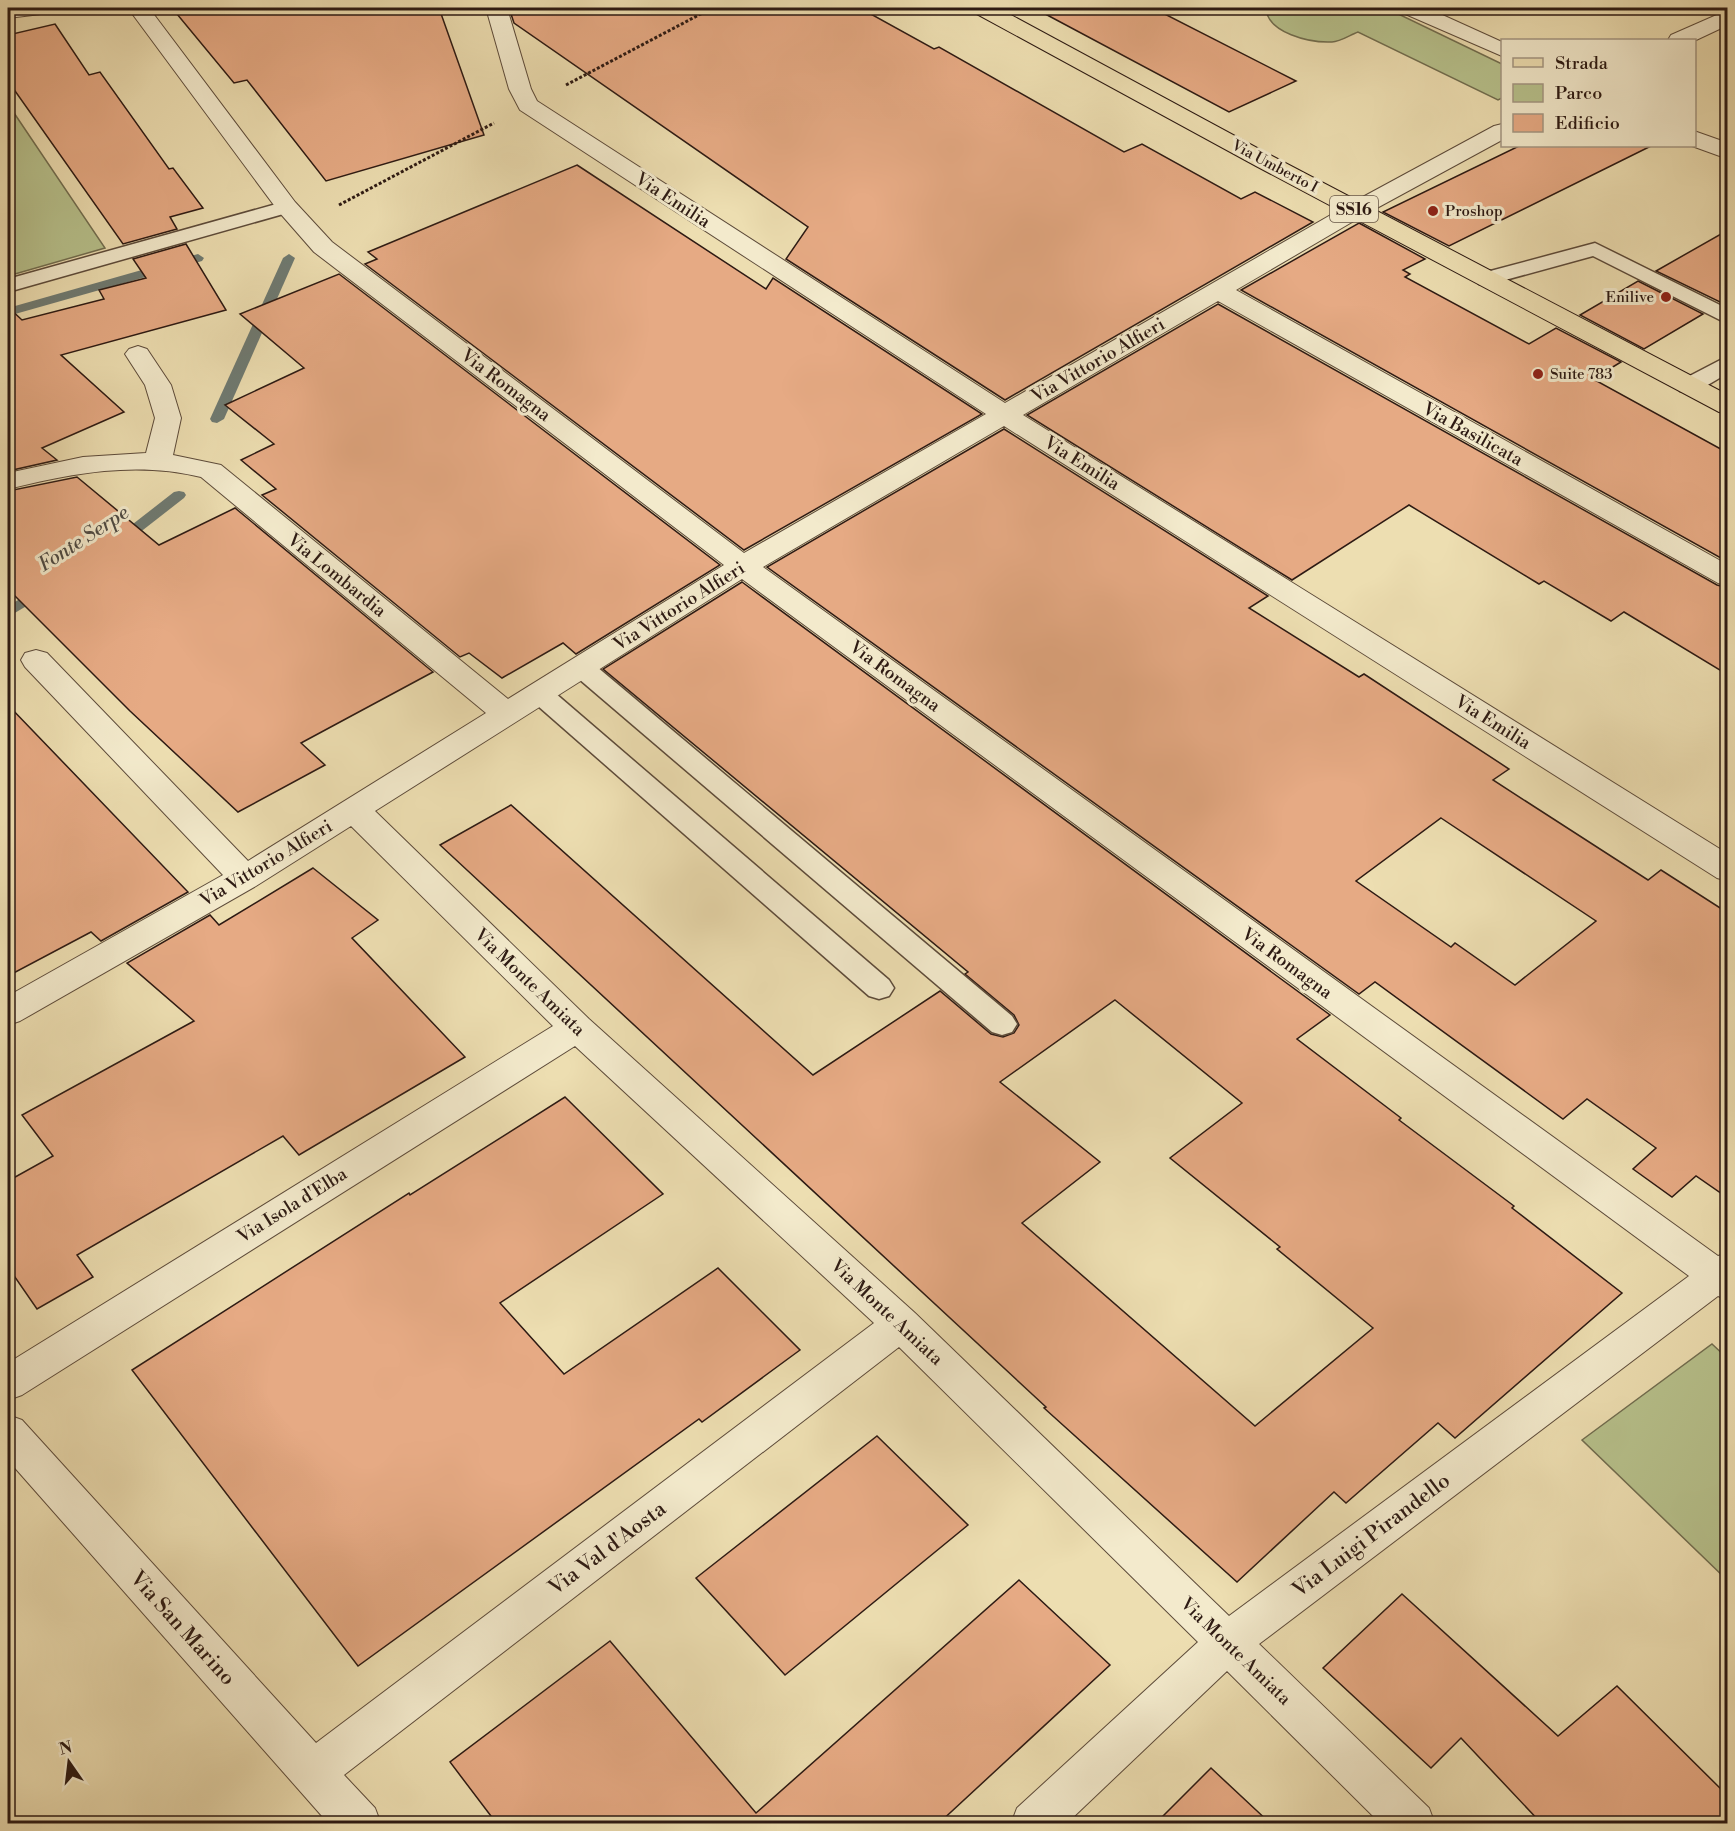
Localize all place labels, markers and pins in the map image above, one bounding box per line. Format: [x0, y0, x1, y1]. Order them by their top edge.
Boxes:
place label: Proshop [1445, 202, 1503, 221]
marker: Proshop [1426, 204, 1440, 218]
place label: Enilive [1606, 288, 1654, 307]
marker: Enilive [1659, 290, 1673, 304]
place label: Suite 783 [1550, 365, 1613, 384]
marker: Suite 783 [1531, 367, 1545, 381]

